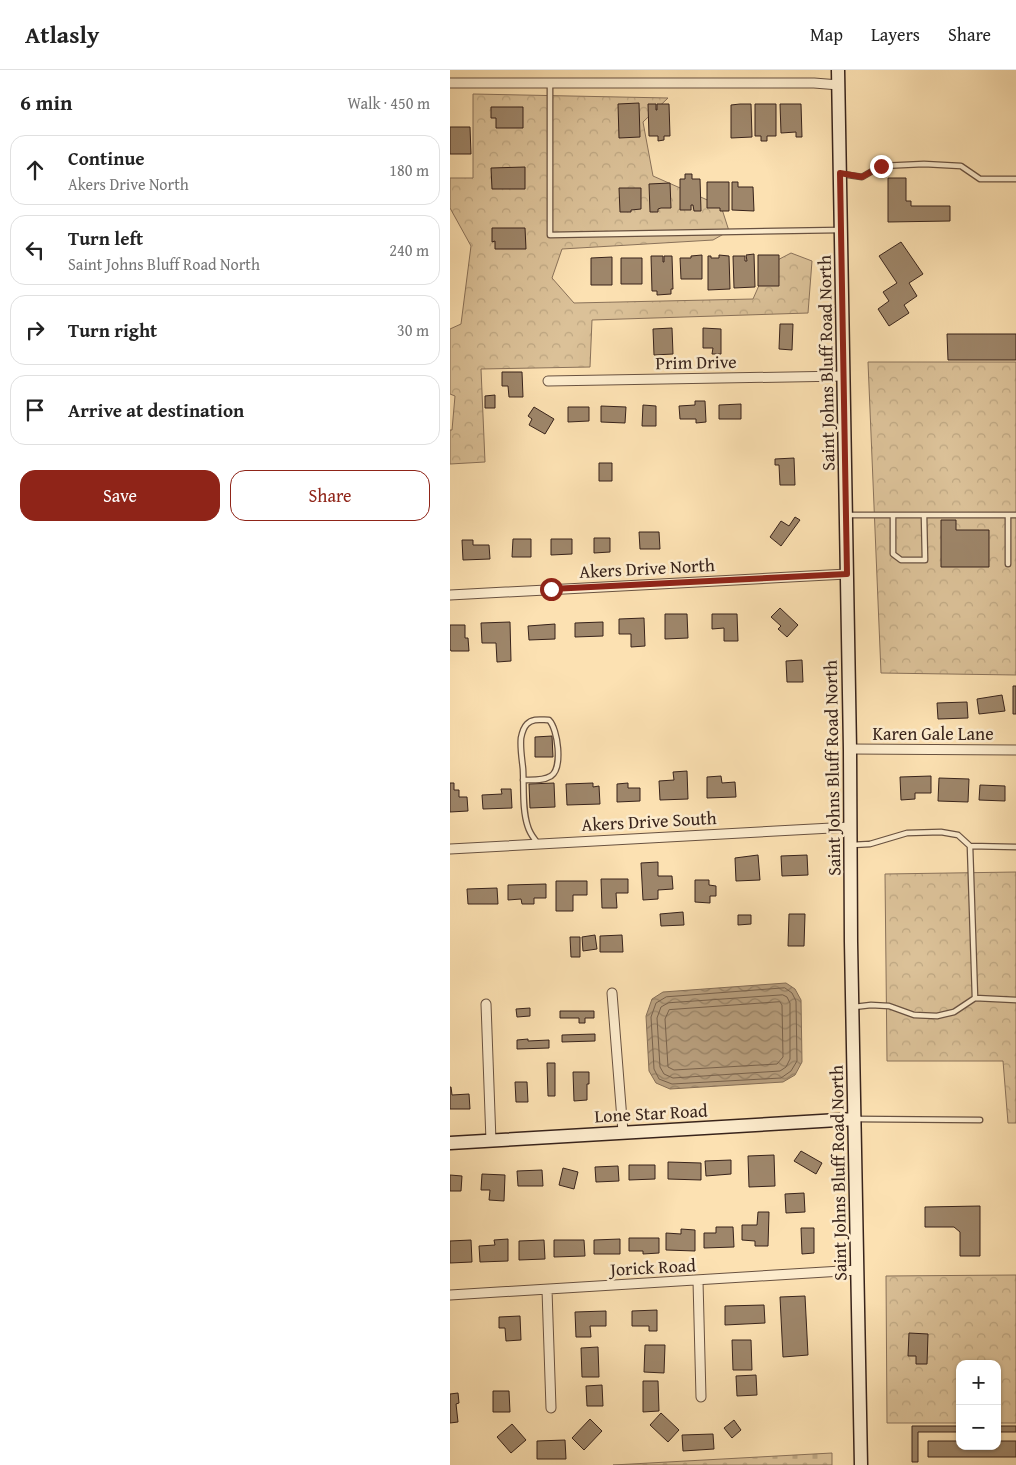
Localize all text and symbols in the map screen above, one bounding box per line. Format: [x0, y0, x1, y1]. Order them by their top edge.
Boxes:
text: Atlasly [25, 17, 99, 52]
text: Map [810, 21, 843, 48]
text: Layers [871, 21, 920, 48]
text: Share [948, 21, 991, 48]
text: 6 min [20, 87, 72, 118]
text: Walk · 450 m [347, 91, 430, 115]
text: Continue [68, 144, 145, 172]
route end [870, 155, 893, 178]
icon: ahead [21, 156, 49, 184]
text: 180 m [389, 158, 429, 182]
text: Akers Drive North [68, 172, 189, 196]
text: Turn left [68, 224, 143, 252]
icon: left [21, 236, 49, 264]
text: 240 m [389, 238, 429, 262]
text: Saint Johns Bluff Road North [68, 252, 260, 276]
street label: Saint Johns Bluff Road North [811, 255, 841, 471]
icon: right [21, 316, 49, 344]
text: Turn right [68, 316, 157, 344]
text: 30 m [397, 318, 429, 342]
street label: Prim Drive [655, 348, 737, 376]
icon: arrive [21, 396, 49, 424]
text: Arrive at destination [68, 396, 244, 424]
button: Save [20, 470, 220, 521]
button: Share [230, 470, 430, 521]
street label: Akers Drive North [578, 551, 716, 585]
route start [540, 578, 563, 601]
street label: Saint Johns Bluff Road North [817, 660, 847, 876]
street label: Karen Gale Lane [872, 720, 994, 747]
street label: Akers Drive South [581, 804, 717, 838]
street label: Saint Johns Bluff Road North [823, 1065, 853, 1281]
street label: Lone Star Road [594, 1097, 709, 1129]
street label: Jorick Road [607, 1251, 697, 1283]
map controls [956, 1360, 1001, 1450]
button: + [956, 1360, 1001, 1405]
button: − [956, 1405, 1001, 1450]

